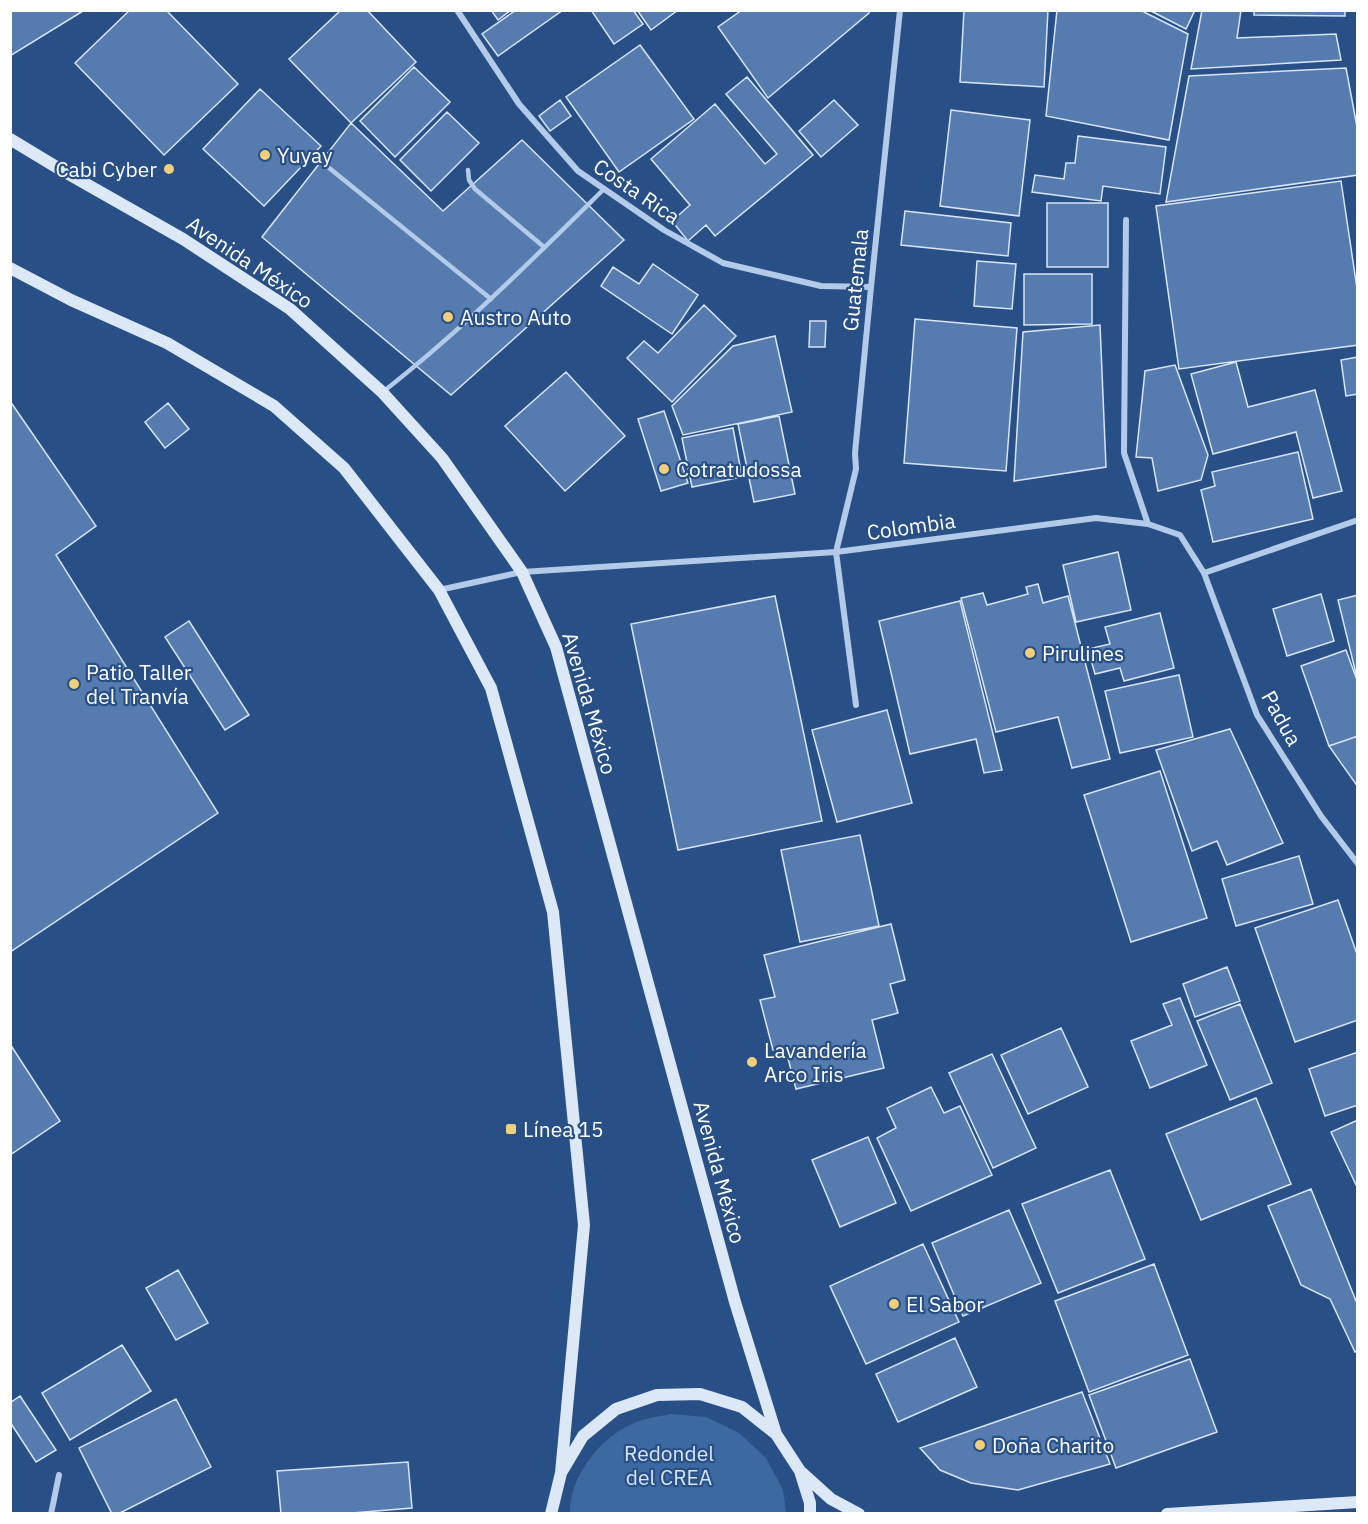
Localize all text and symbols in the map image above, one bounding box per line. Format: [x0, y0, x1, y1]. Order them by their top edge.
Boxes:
place label: Yuyay [277, 141, 333, 169]
marker: Yuyay [258, 148, 272, 162]
street label: Costa Rica [588, 152, 686, 230]
place label: Cabi Cyber [55, 155, 157, 183]
marker: Cabi Cyber [162, 162, 176, 176]
street label: Avenida México [181, 209, 319, 315]
street label: Guatemala [836, 227, 874, 333]
place label: Austro Auto [460, 303, 572, 331]
marker: Austro Auto [441, 310, 455, 324]
place label: Cotratudossa [676, 455, 802, 483]
marker: Cotratudossa [657, 462, 671, 476]
street label: Colombia [865, 506, 957, 546]
street label: Avenida México [556, 629, 624, 777]
place label: Pirulines [1042, 639, 1124, 667]
marker: Pirulines [1023, 646, 1037, 660]
place label: Patio Taller del Tranvía [86, 658, 192, 710]
marker: Patio Taller del Tranvía [67, 677, 81, 691]
street label: Padua [1255, 685, 1309, 751]
place label: Lavandería Arco Iris [764, 1036, 867, 1088]
marker: Lavandería Arco Iris [745, 1055, 759, 1069]
street label: Avenida México [687, 1098, 753, 1246]
place label: Línea 15 [523, 1115, 604, 1143]
marker: Línea 15 [504, 1122, 518, 1136]
place label: El Sabor [906, 1290, 984, 1318]
marker: El Sabor [887, 1297, 901, 1311]
place label: Doña Charito [992, 1431, 1114, 1459]
marker: Doña Charito [973, 1438, 987, 1452]
park label: Redondel del CREA [624, 1439, 714, 1491]

